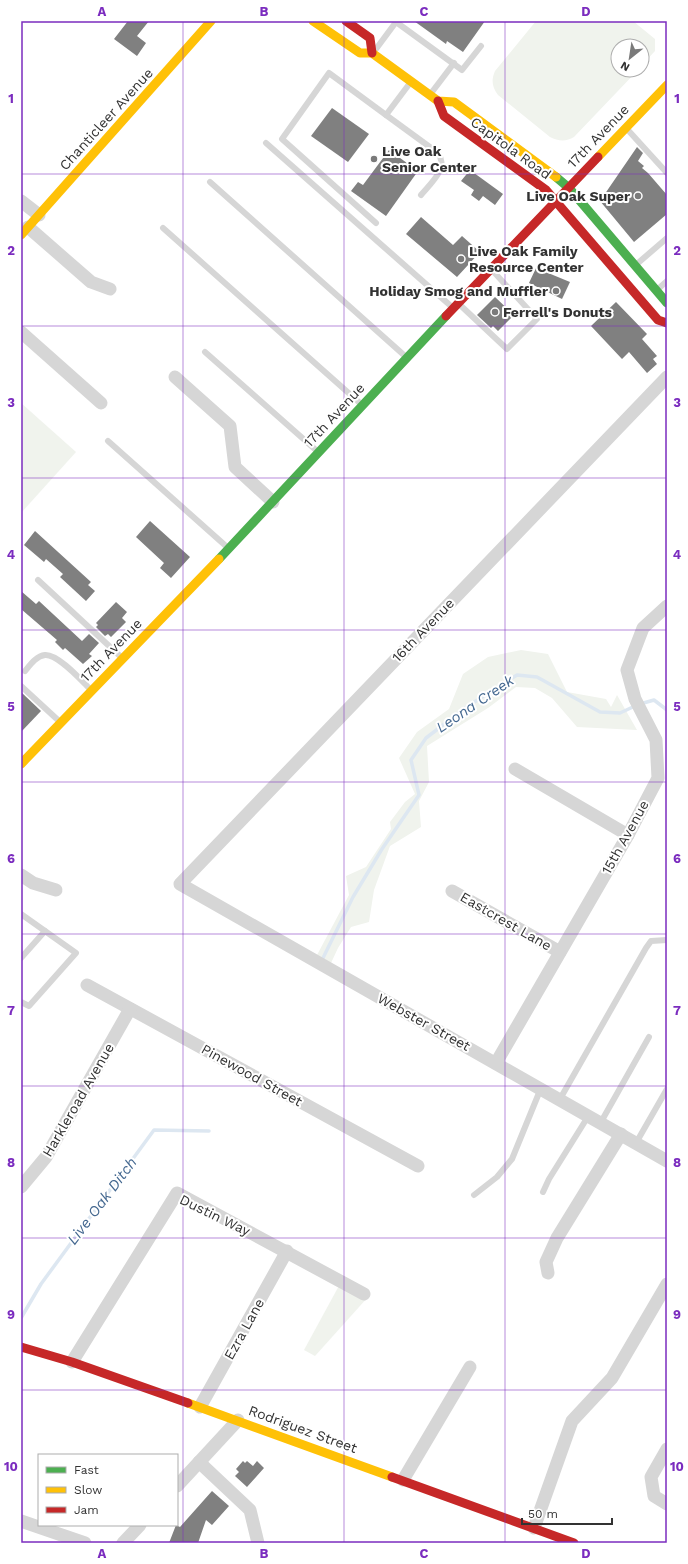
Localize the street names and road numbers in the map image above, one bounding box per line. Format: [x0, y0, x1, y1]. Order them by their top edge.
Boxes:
street label: Chanticleer Avenue [56, 65, 156, 173]
street label: 17th Avenue [564, 101, 632, 171]
street label: Capitola Road [468, 114, 554, 182]
street label: 17th Avenue [300, 380, 368, 450]
street label: 16th Avenue [389, 595, 457, 665]
street label: 17th Avenue [77, 615, 145, 685]
street label: 15th Avenue [598, 797, 652, 877]
street label: Eastcrest Lane [458, 888, 554, 954]
street label: Webster Street [375, 990, 473, 1054]
street label: Harkleroad Avenue [39, 1040, 117, 1160]
street label: Pinewood Street [199, 1041, 305, 1109]
street label: Dustin Way [177, 1191, 254, 1239]
street label: Ezra Lane [221, 1296, 267, 1362]
street label: Rodriguez Street [247, 1402, 360, 1456]

